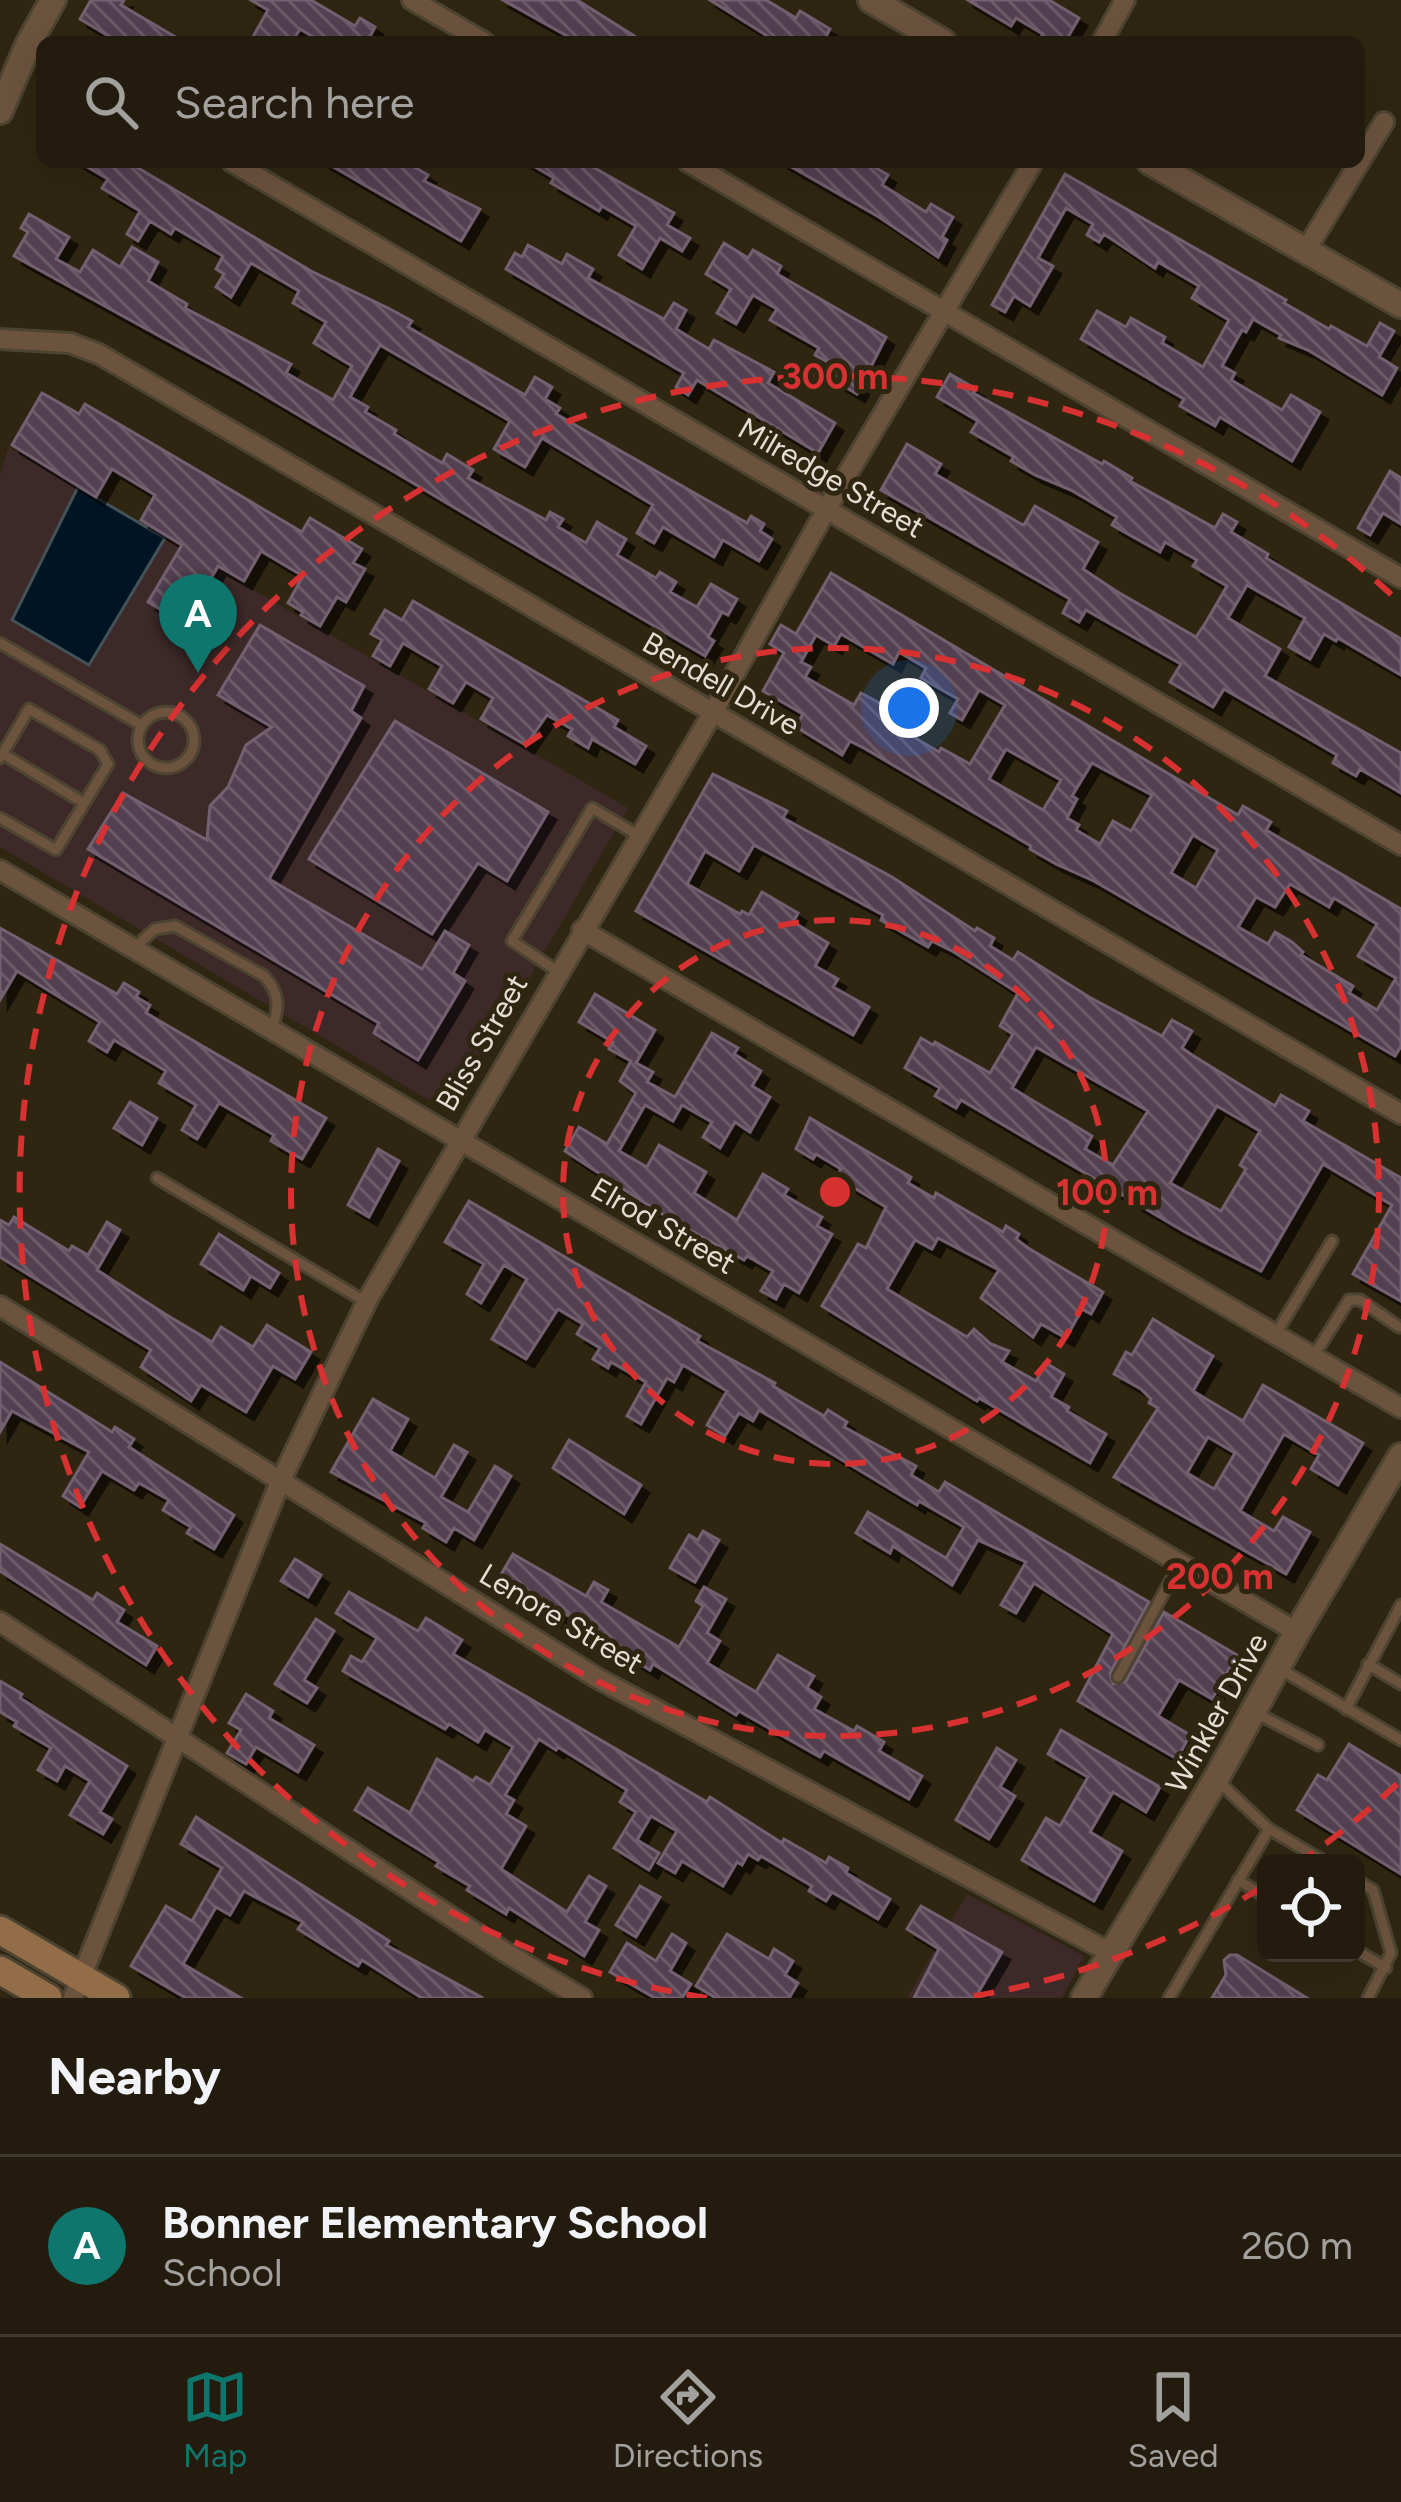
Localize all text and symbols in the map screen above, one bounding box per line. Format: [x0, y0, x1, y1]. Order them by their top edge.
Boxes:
search box [36, 36, 1365, 168]
icon: search [78, 69, 144, 135]
text: Search here [174, 75, 414, 129]
text: 300 m [782, 355, 888, 398]
street label: Milredge Street [732, 409, 931, 546]
pin: A [159, 574, 237, 673]
street label: Bendell Drive [636, 624, 806, 743]
your location [879, 678, 939, 738]
street label: Bliss Street [428, 968, 535, 1117]
street label: Elrod Street [584, 1169, 742, 1282]
centre of rings [814, 1171, 856, 1213]
text: 100 m [1056, 1171, 1158, 1214]
street label: Lenore Street [473, 1555, 650, 1682]
text: 200 m [1166, 1555, 1274, 1598]
street label: Winkler Drive [1157, 1626, 1276, 1799]
map controls [1257, 1854, 1365, 1962]
button: locate [1257, 1854, 1365, 1962]
text: Nearby [48, 2046, 221, 2107]
text: Bonner Elementary School [162, 2195, 708, 2249]
text: A [73, 2222, 101, 2269]
text: 260 m [1241, 2222, 1353, 2269]
text: School [162, 2249, 283, 2296]
tab: Map [182, 2364, 248, 2475]
tab: Directions [613, 2364, 763, 2475]
tab: Saved [1128, 2364, 1219, 2475]

